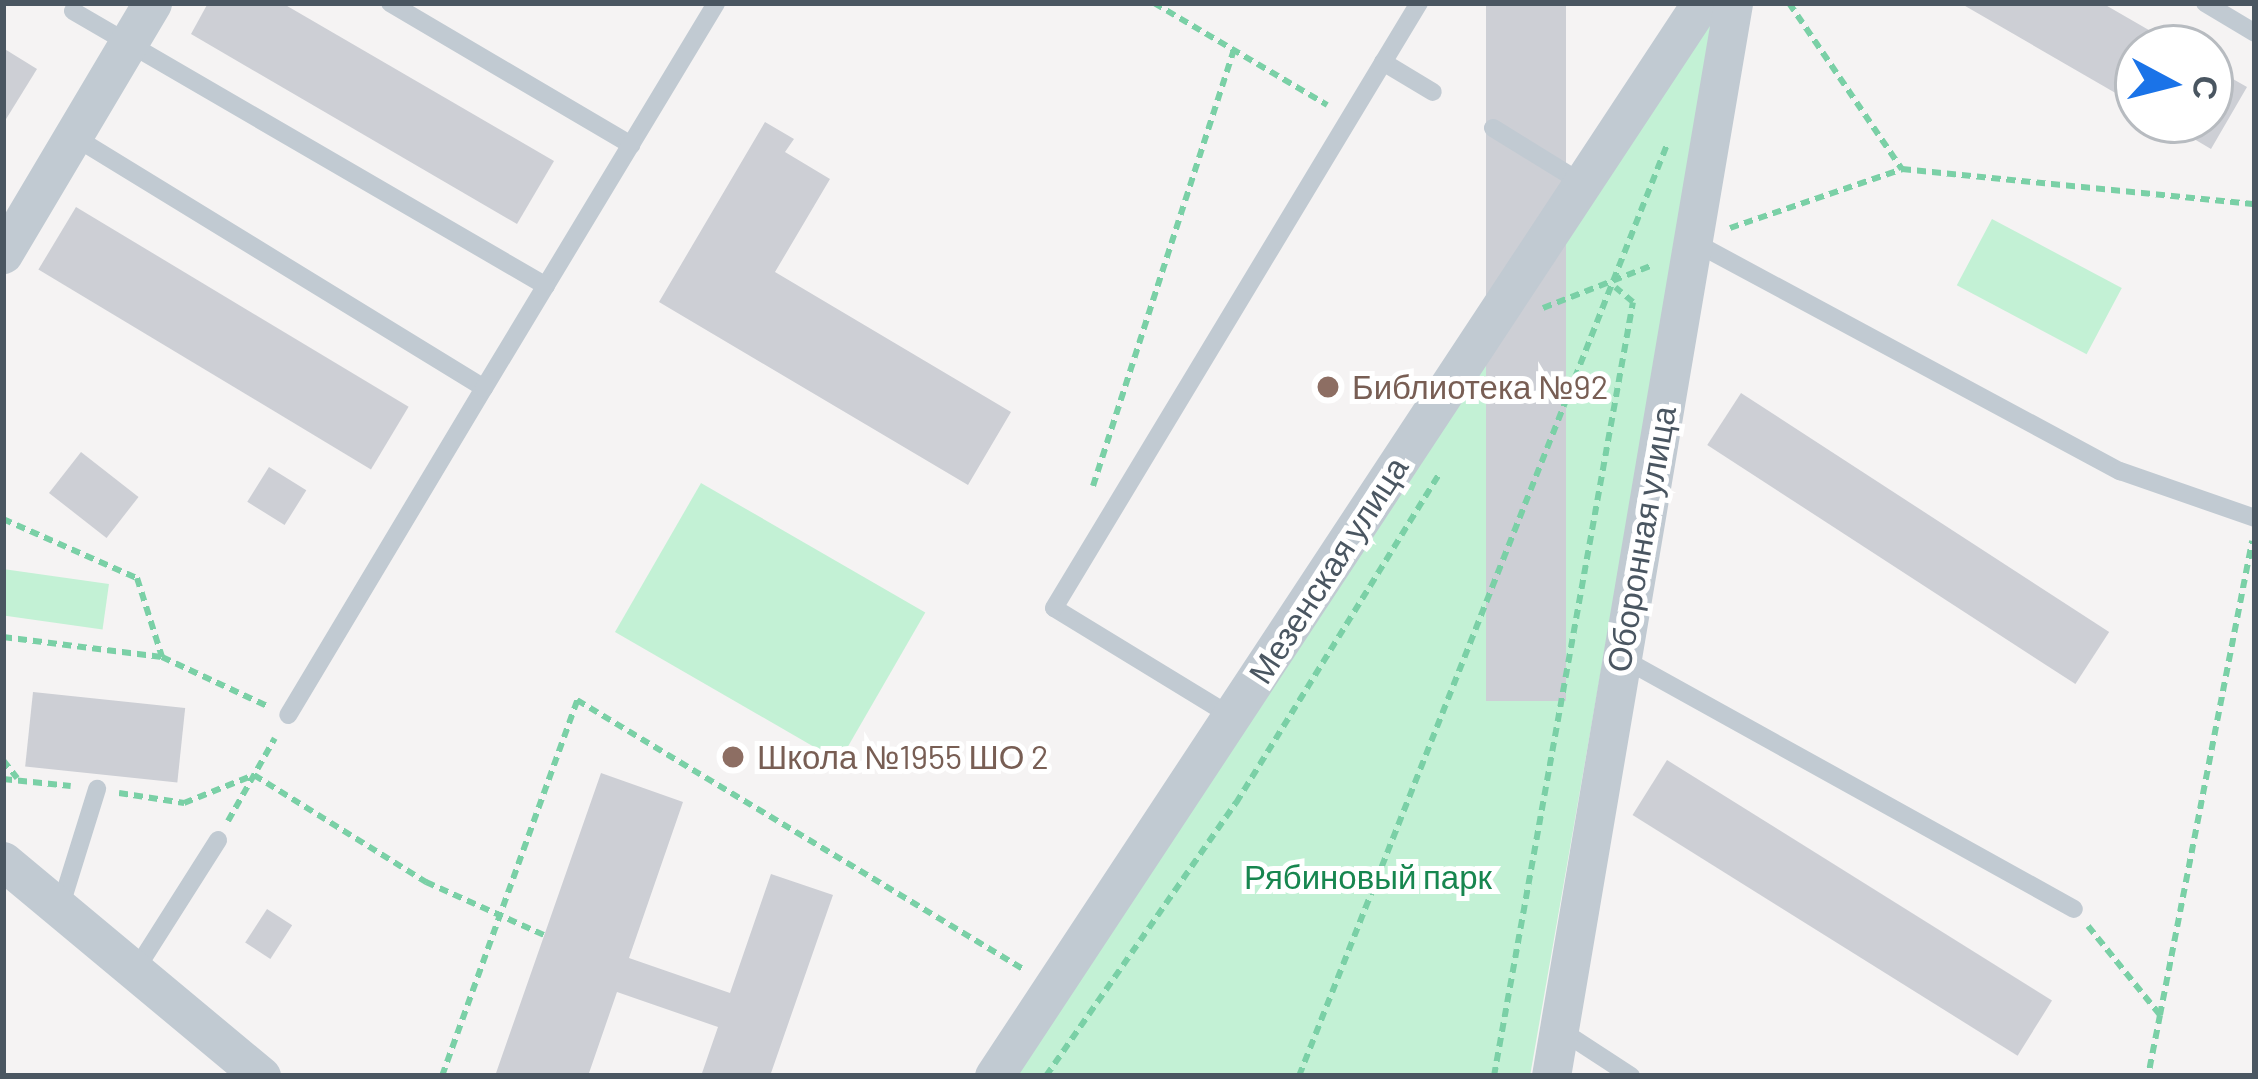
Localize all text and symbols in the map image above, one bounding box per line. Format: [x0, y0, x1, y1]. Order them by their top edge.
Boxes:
north arrow [2114, 24, 2234, 144]
text: С [2185, 74, 2228, 102]
place label: Библиотека №92 [1352, 367, 1608, 407]
marker: Библиотека №92 [1315, 374, 1341, 400]
street label: Оборонная улица [1598, 403, 1684, 675]
street label: Мезенская улица [1240, 449, 1416, 691]
place label: Школа №1955 ШО 2 [757, 737, 1049, 777]
marker: Школа №1955 ШО 2 [720, 744, 746, 770]
park label: Рябиновый парк [1244, 857, 1492, 897]

